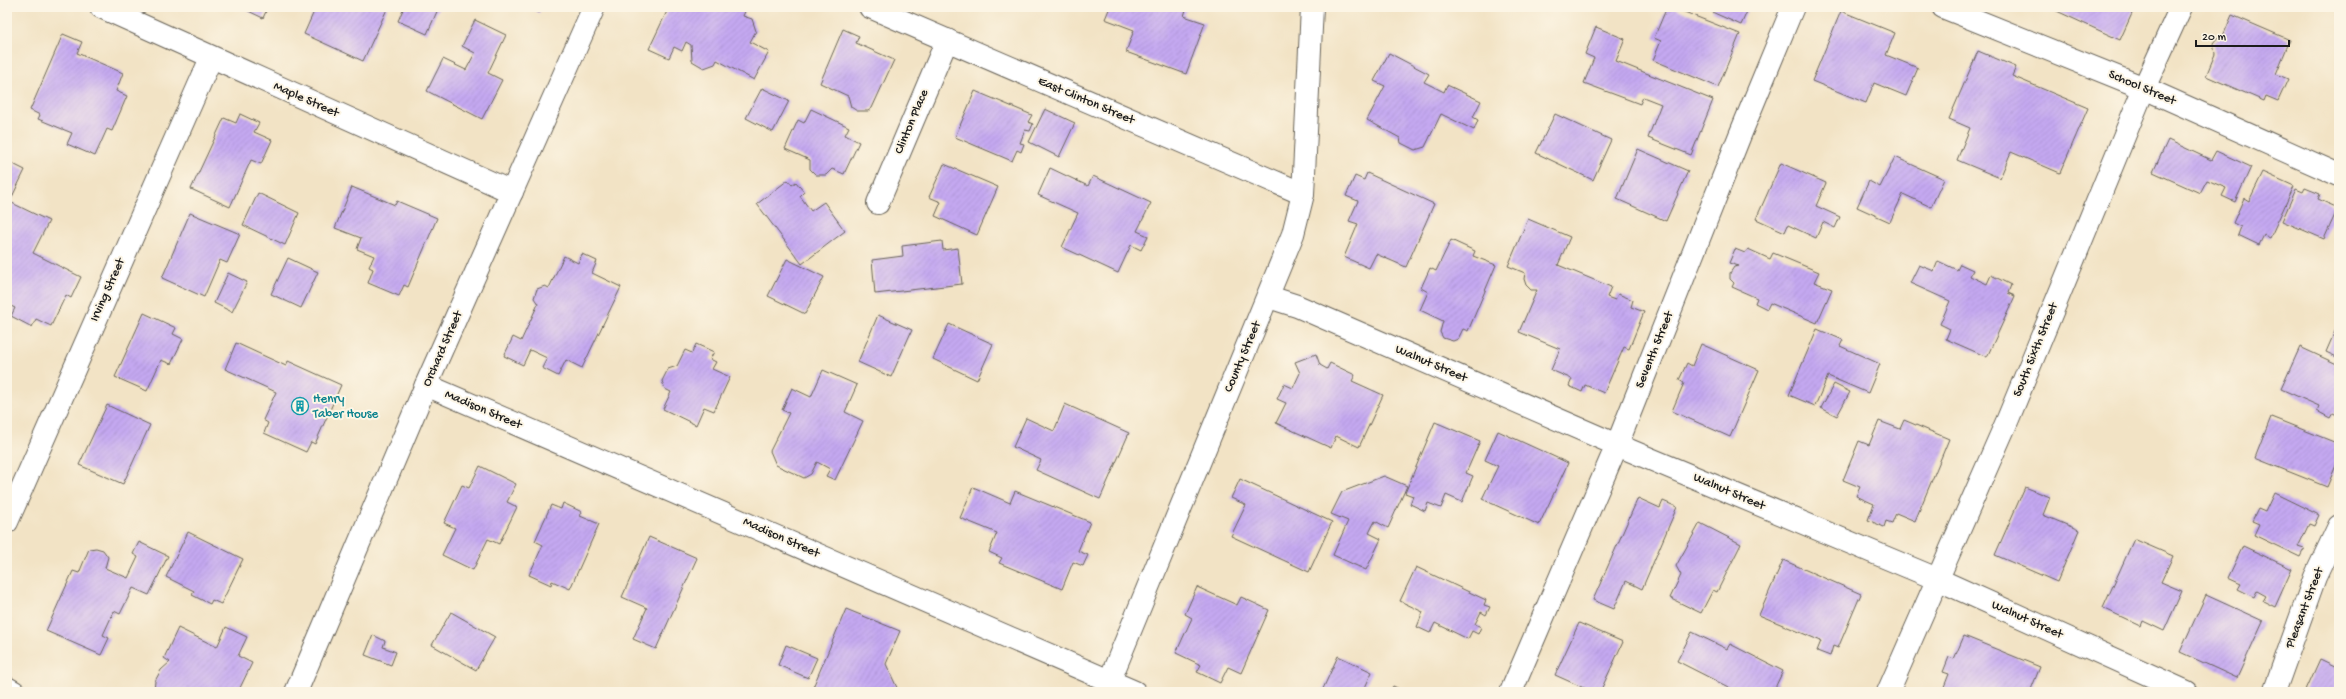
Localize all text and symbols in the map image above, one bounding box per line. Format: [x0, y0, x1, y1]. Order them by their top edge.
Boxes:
scale bar [2196, 22, 2289, 48]
text: 20 m [2202, 31, 2227, 45]
street label: School Street [2106, 67, 2179, 110]
street label: East Clinton Street [1035, 74, 1138, 129]
street label: Maple Street [271, 79, 343, 122]
street label: Clinton Place [892, 87, 932, 157]
street label: Irving Street [87, 255, 129, 324]
street label: South Sixth Street [2010, 299, 2062, 399]
street label: Orchard Street [420, 307, 467, 389]
street label: Seventh Street [1633, 308, 1678, 391]
street label: County Street [1221, 318, 1265, 395]
street label: Walnut Street [1393, 342, 1471, 387]
street label: Madison Street [442, 387, 525, 434]
place label: Henry Taber House [312, 392, 379, 422]
building icon: Henry Taber House [290, 396, 310, 416]
street label: Walnut Street [1691, 470, 1769, 515]
street label: Madison Street [740, 514, 823, 562]
street label: Pleasant Street [2282, 564, 2328, 651]
street label: Walnut Street [1989, 598, 2067, 643]

